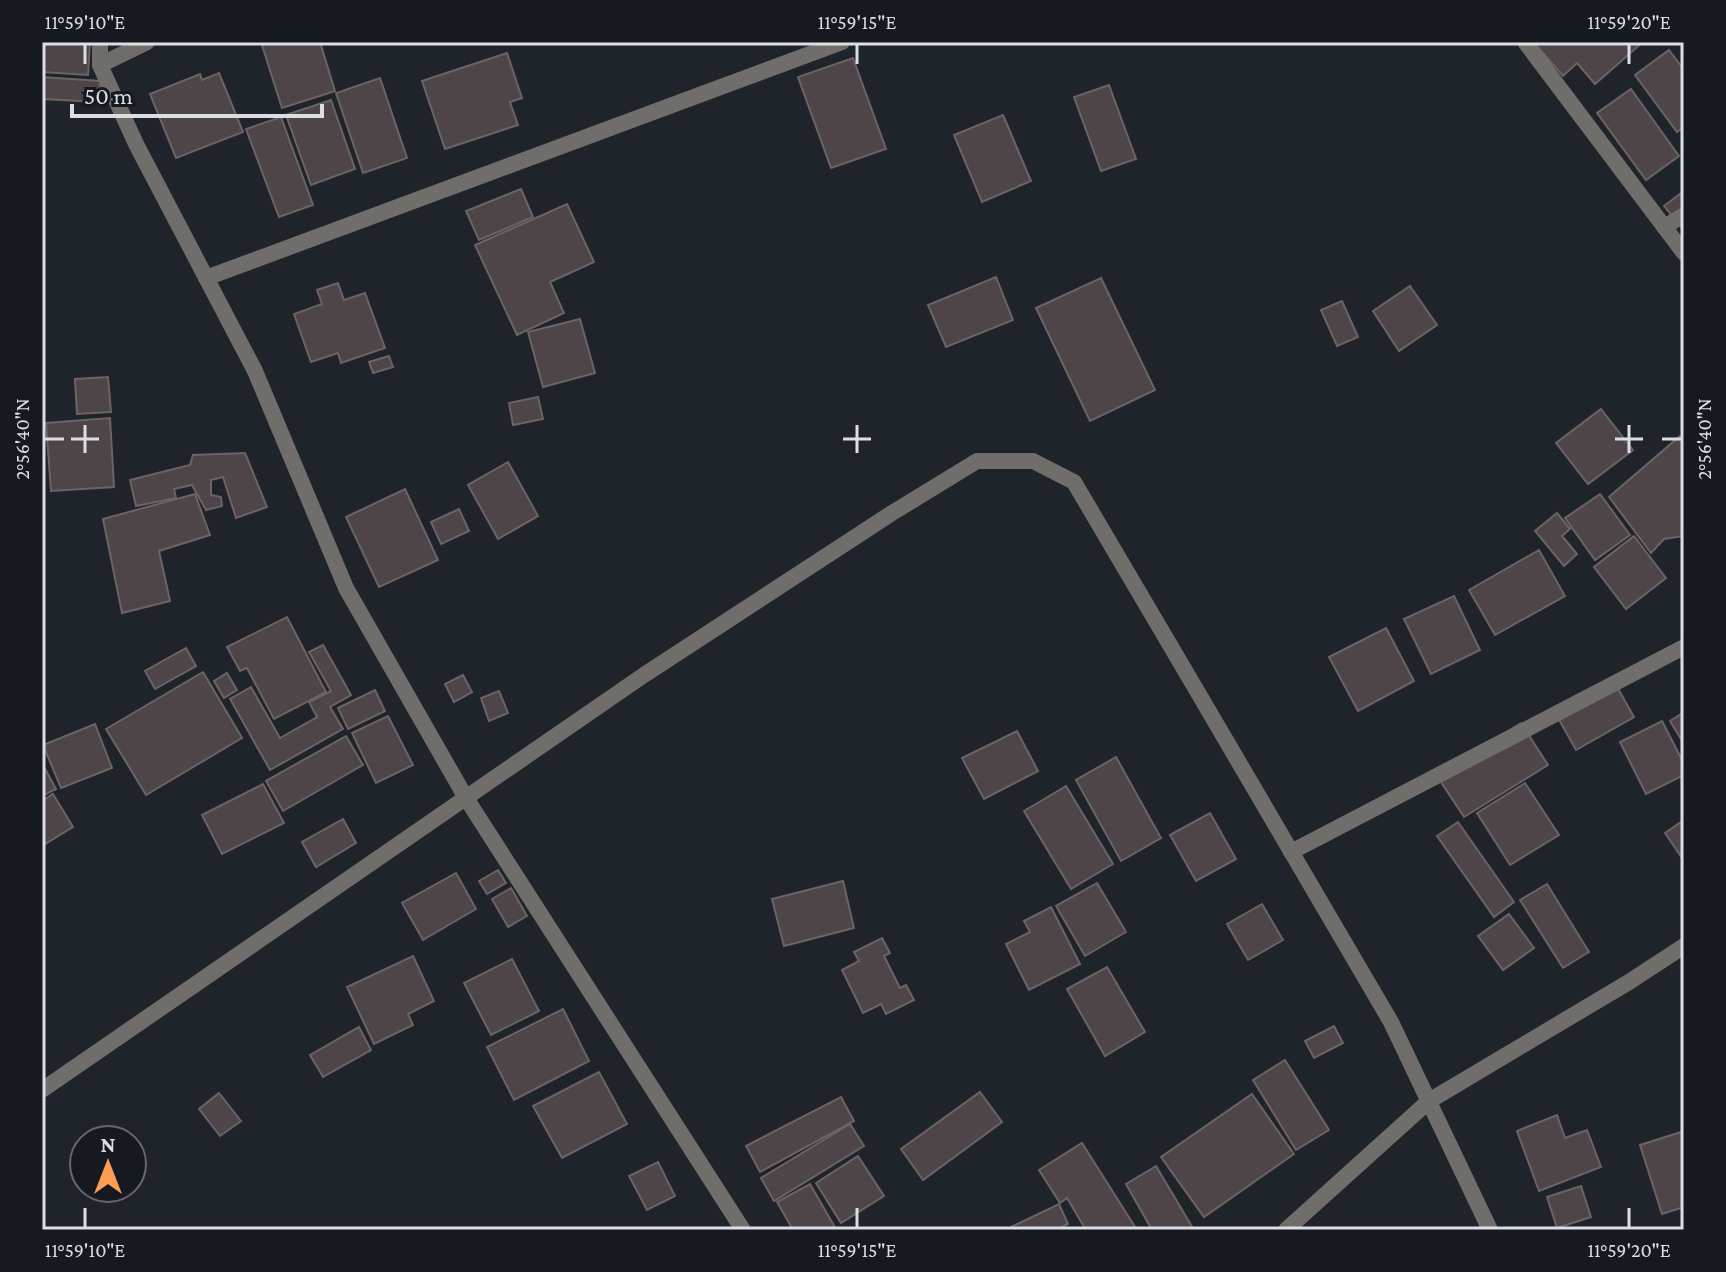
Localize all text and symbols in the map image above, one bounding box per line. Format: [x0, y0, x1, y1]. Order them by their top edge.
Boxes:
text: 11°59'10"E [45, 11, 125, 33]
text: 11°59'15"E [818, 11, 897, 33]
text: 11°59'20"E [1587, 11, 1671, 33]
scale bar [72, 68, 322, 118]
text: 50 m [84, 82, 133, 109]
text: 2°56'40"N [11, 398, 33, 480]
text: 2°56'40"N [1693, 398, 1715, 480]
north arrow [68, 1124, 148, 1204]
text: N [101, 1132, 116, 1157]
text: 11°59'10"E [45, 1239, 125, 1261]
text: 11°59'15"E [818, 1239, 897, 1261]
text: 11°59'20"E [1587, 1239, 1671, 1261]

